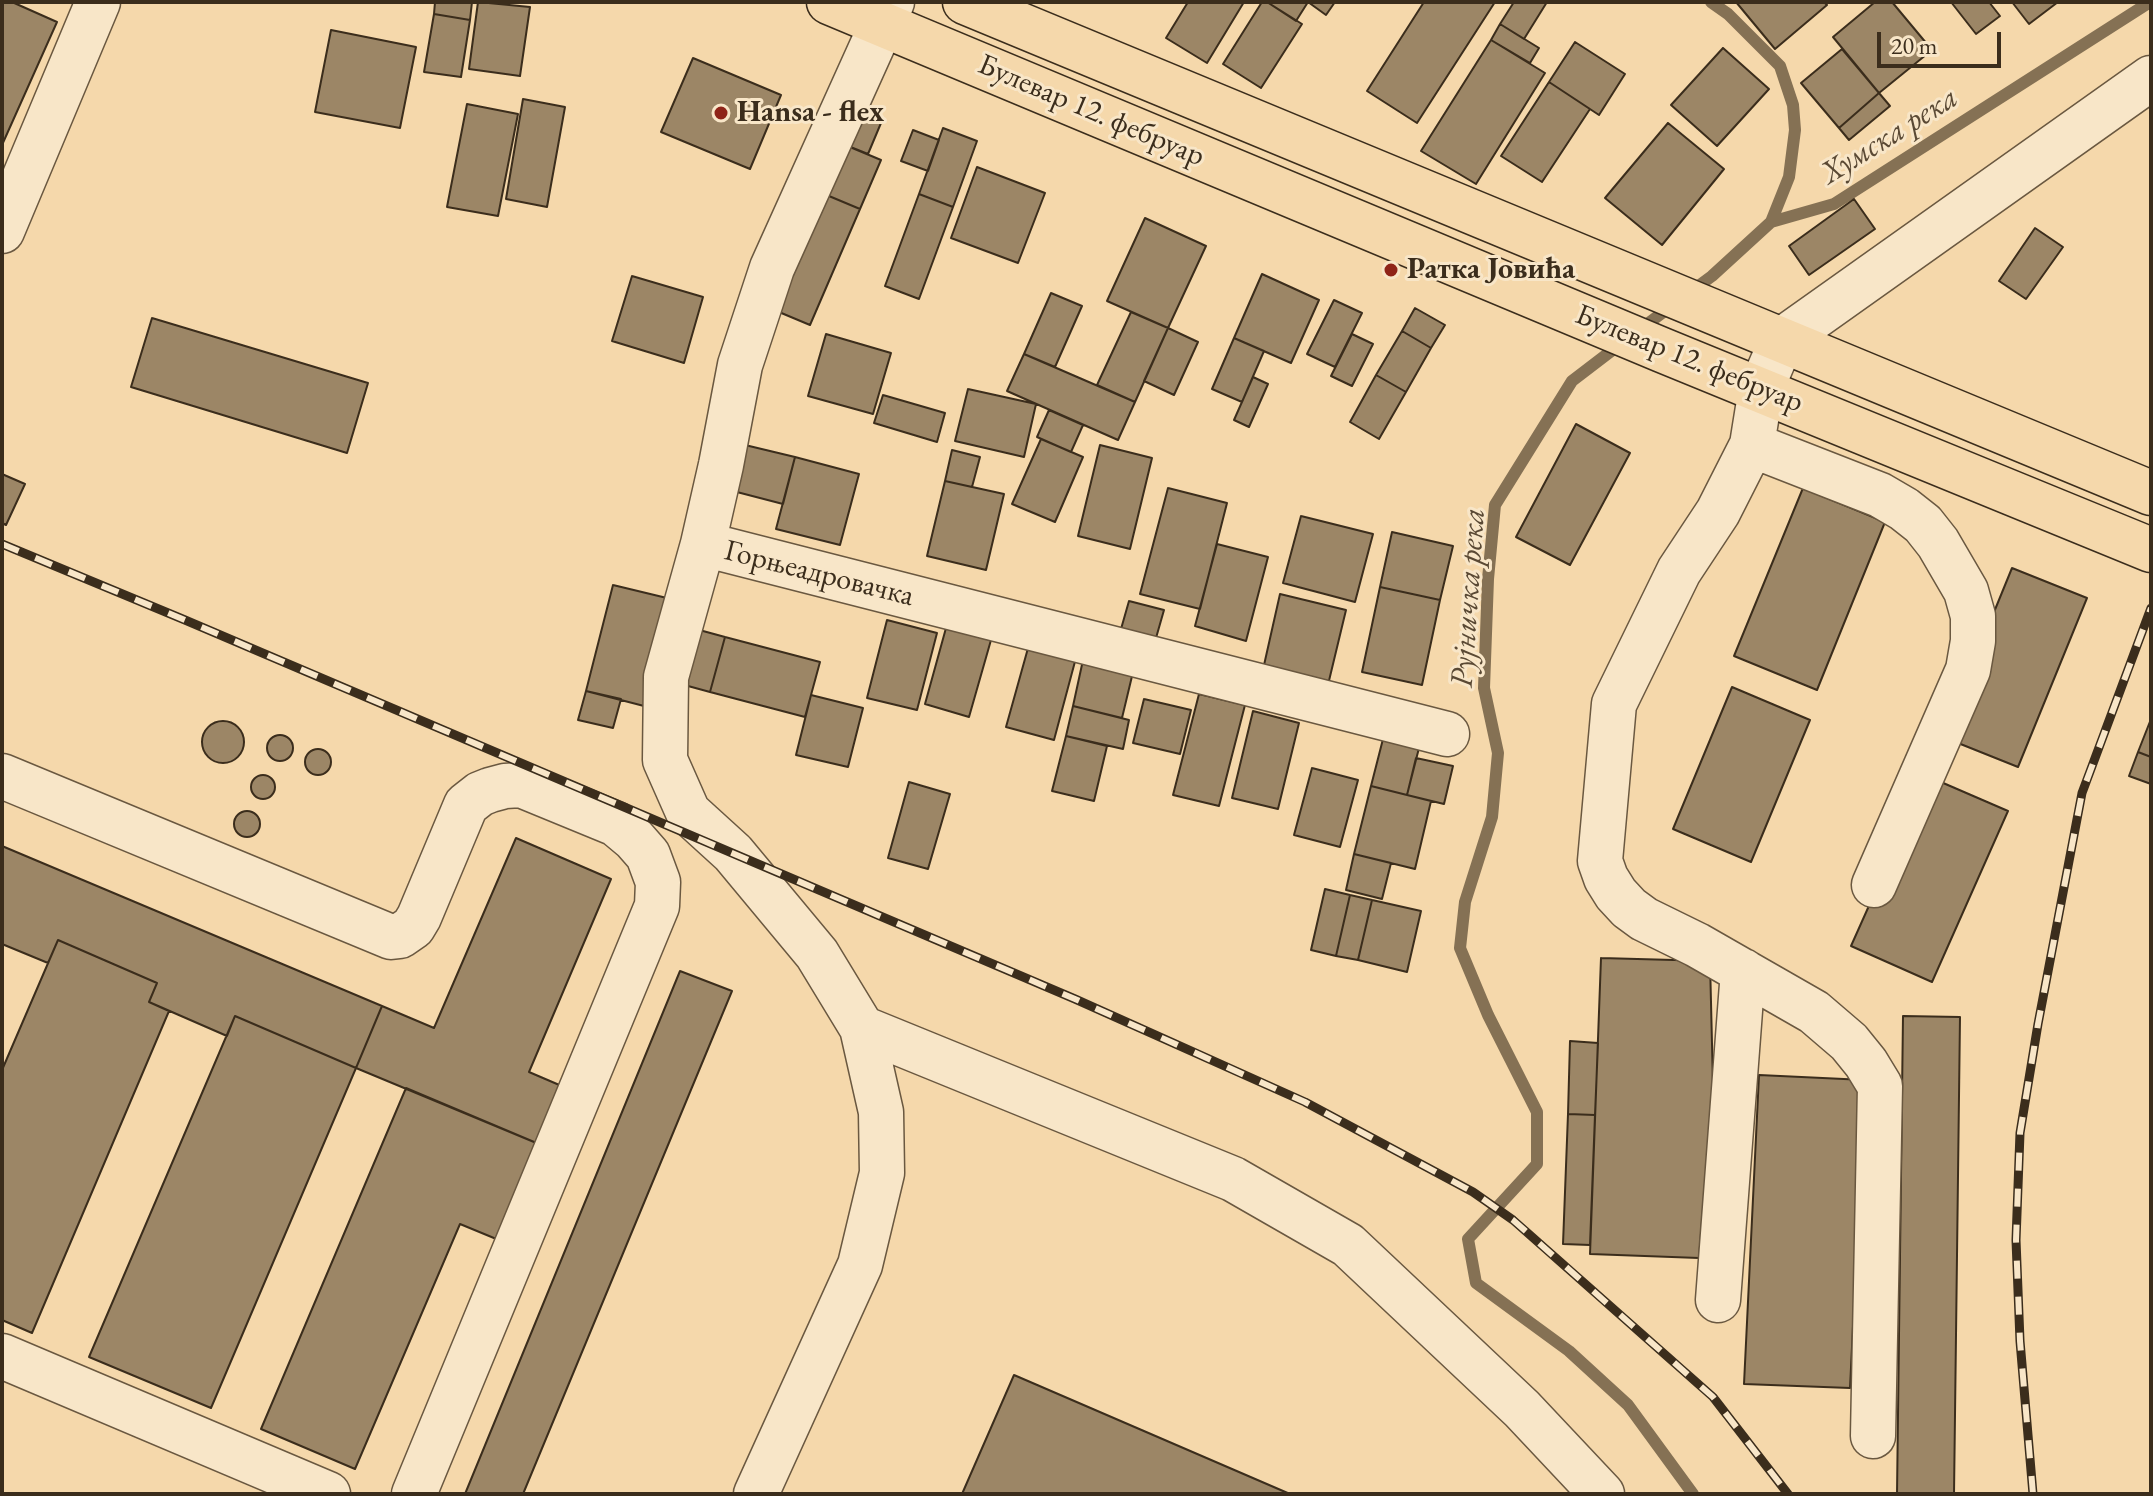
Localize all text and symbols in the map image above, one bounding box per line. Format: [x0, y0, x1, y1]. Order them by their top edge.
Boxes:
scale bar [1881, 16, 2005, 66]
text: 20 m [1891, 30, 1938, 61]
street label: Булевар 12. фебруар [972, 47, 1210, 175]
water label: Хумска река [1815, 79, 1965, 193]
place label: Hansa - flex [737, 95, 884, 131]
marker: Hansa - flex [712, 104, 730, 122]
place label: Ратка Јовића [1407, 252, 1575, 288]
marker: Ратка Јовића [1382, 261, 1400, 279]
street label: Булевар 12. фебруар [1570, 297, 1808, 421]
water label: Рујничка река [1444, 507, 1494, 689]
street label: Горњеадровачка [721, 533, 917, 615]

